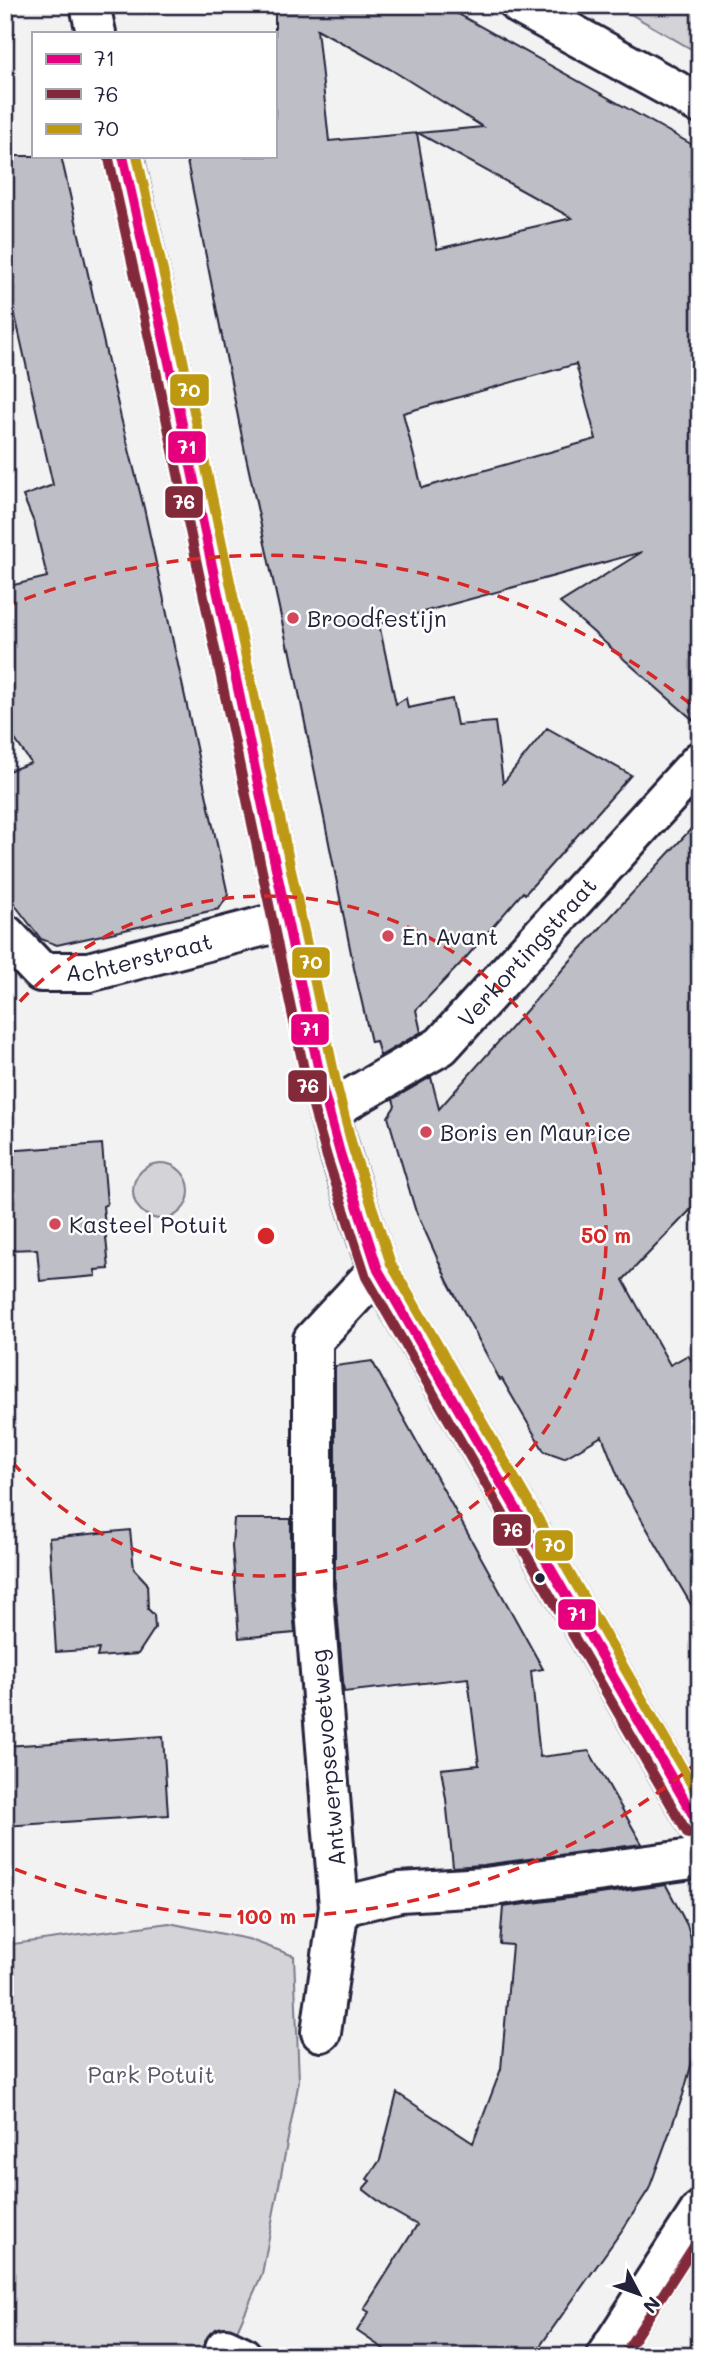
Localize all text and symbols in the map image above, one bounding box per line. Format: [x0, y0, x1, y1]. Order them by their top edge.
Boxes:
legend [32, 32, 276, 158]
text: 71 [94, 44, 115, 71]
text: 76 [94, 80, 118, 107]
text: 70 [94, 114, 119, 141]
line badge: 70 [169, 373, 210, 407]
text: 70 [178, 377, 200, 402]
line badge: 71 [167, 430, 207, 464]
text: 71 [177, 434, 197, 459]
line badge: 76 [164, 485, 204, 519]
text: 76 [173, 489, 195, 514]
place label: Broodfestijn [307, 603, 447, 633]
marker: Broodfestijn [285, 610, 301, 626]
street label: Verkortingstraat [451, 870, 603, 1033]
place label: En Avant [402, 921, 498, 951]
street label: Achterstraat [66, 925, 215, 987]
marker: En Avant [380, 928, 396, 944]
line badge: 70 [291, 946, 331, 979]
text: 70 [300, 949, 322, 974]
line badge: 71 [290, 1013, 330, 1046]
text: 71 [300, 1016, 320, 1041]
line badge: 76 [287, 1069, 328, 1103]
text: 76 [297, 1073, 319, 1098]
place label: Boris en Maurice [440, 1117, 631, 1147]
marker: Boris en Maurice [418, 1124, 434, 1140]
place label: Kasteel Potuit [69, 1209, 228, 1239]
marker: Kasteel Potuit [47, 1216, 63, 1232]
text: 50 m [581, 1221, 631, 1248]
centre of rings [254, 1224, 278, 1248]
line badge: 76 [492, 1513, 532, 1547]
text: 76 [501, 1517, 523, 1542]
line badge: 70 [534, 1529, 574, 1562]
text: 70 [543, 1532, 565, 1557]
unlabelled marker [533, 1571, 547, 1585]
line badge: 71 [557, 1598, 597, 1631]
text: 71 [567, 1601, 587, 1626]
street label: Antwerpsevoetweg [303, 1648, 351, 1868]
text: 100 m [236, 1902, 296, 1929]
park label: Park Potuit [87, 2059, 215, 2089]
north arrow [604, 2260, 674, 2330]
text: N [638, 2292, 666, 2319]

